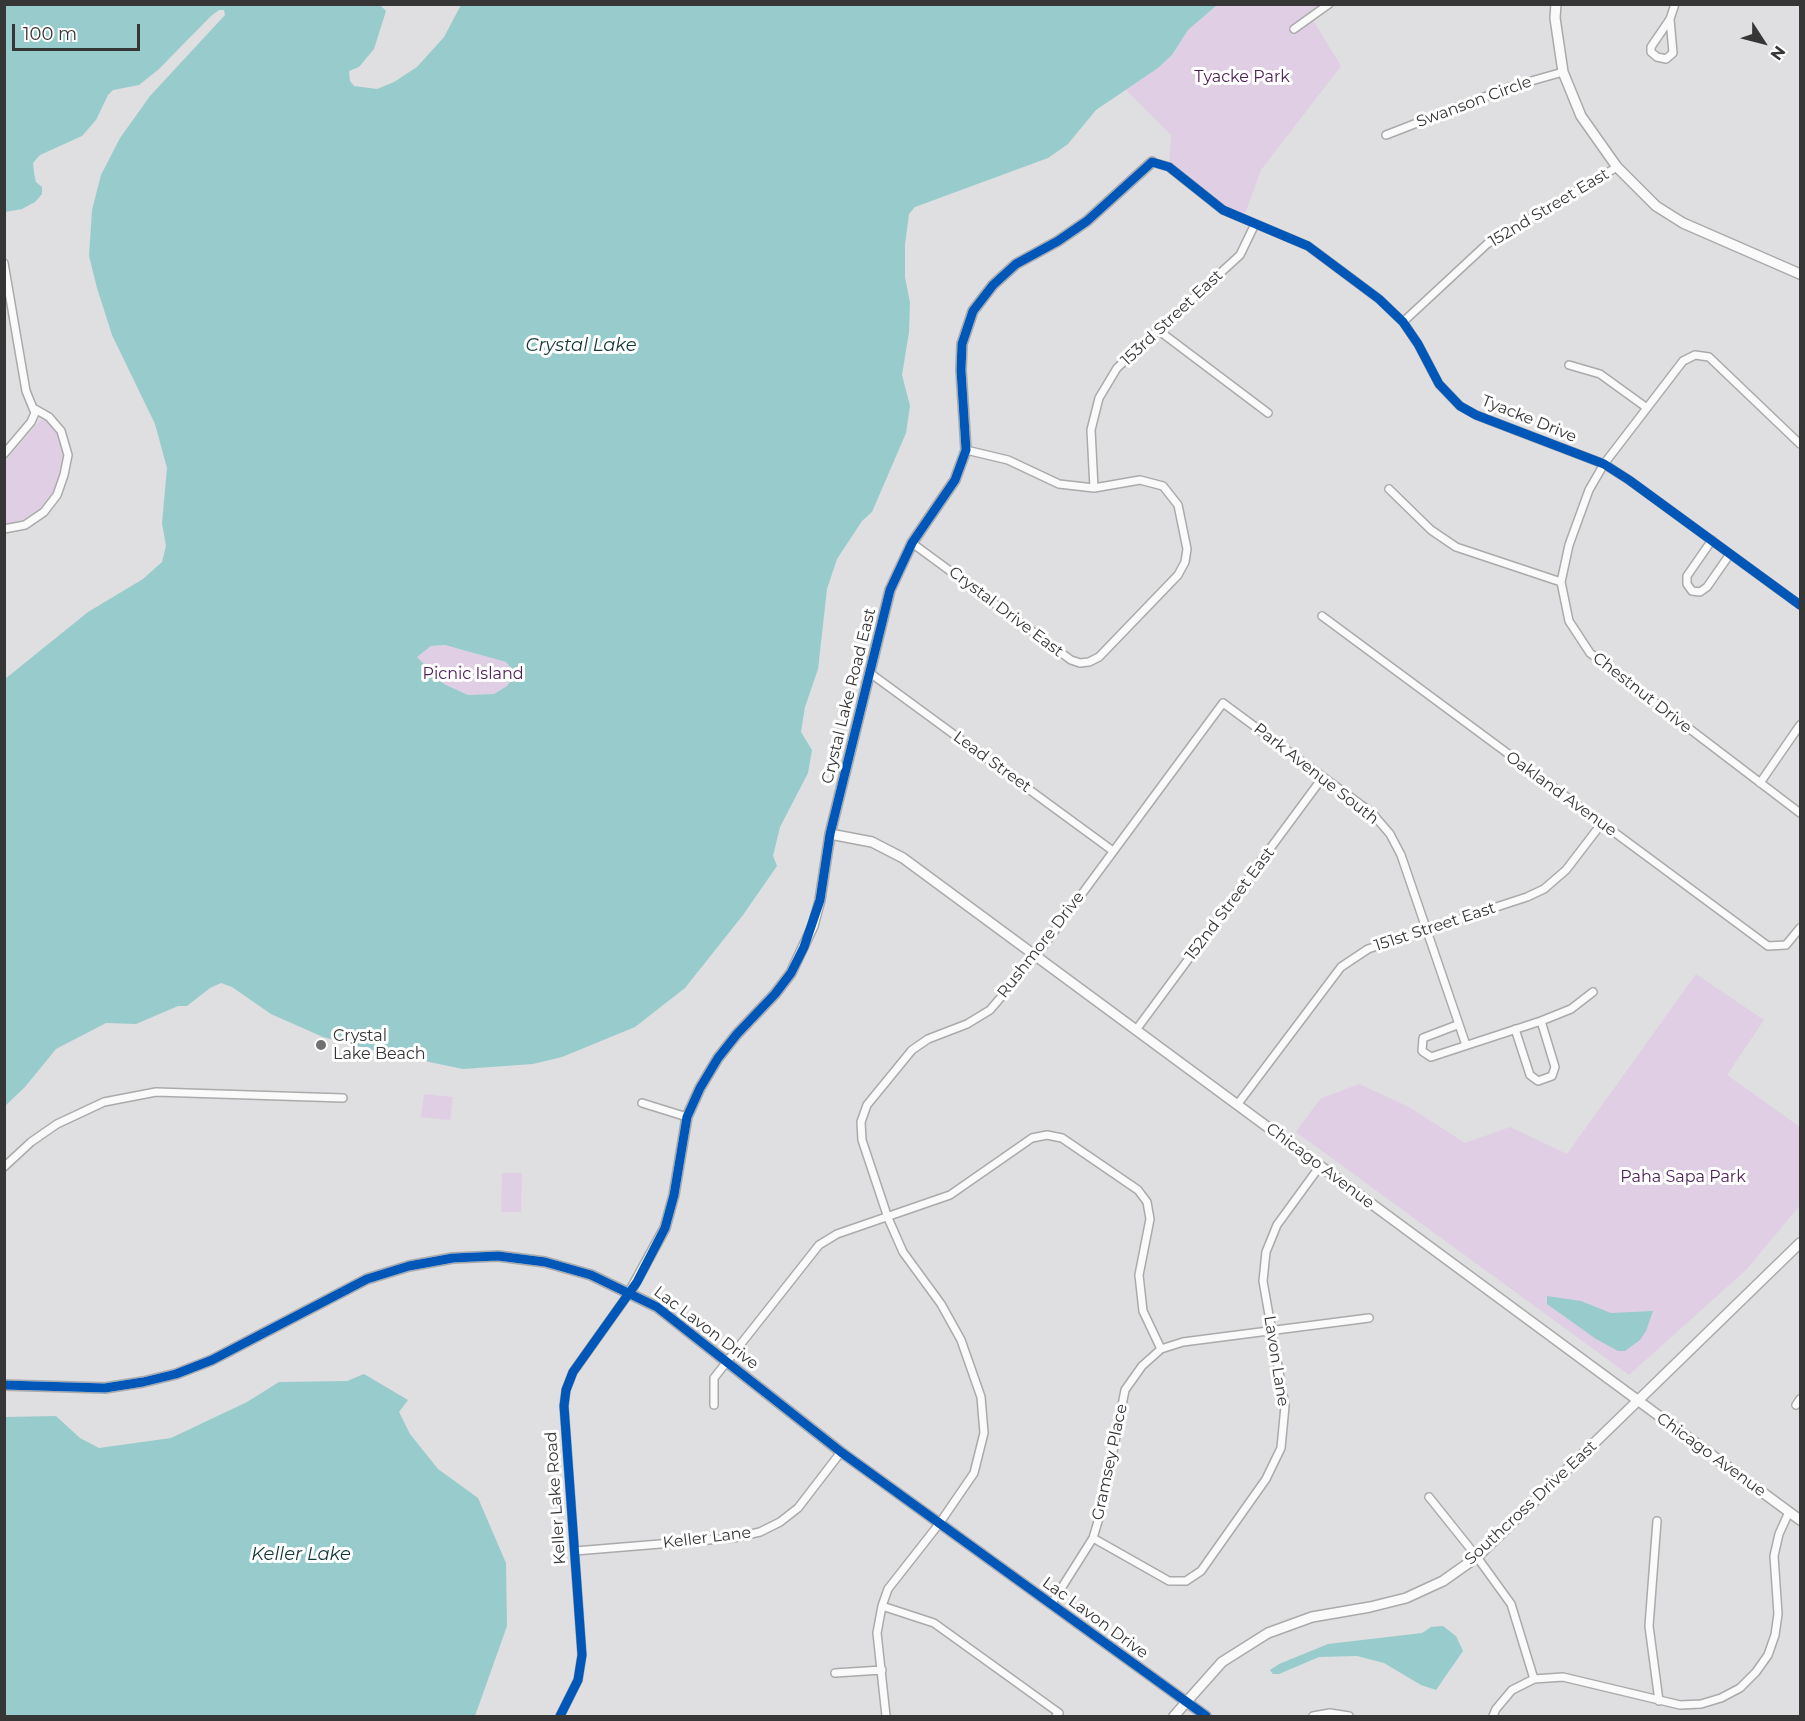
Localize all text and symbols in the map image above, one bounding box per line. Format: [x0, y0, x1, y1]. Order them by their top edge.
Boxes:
scale bar [15, 12, 142, 50]
north arrow [1733, 12, 1793, 72]
text: 100 m [23, 23, 77, 45]
text: N [1766, 42, 1789, 64]
park label: Tyacke Park [1194, 67, 1290, 87]
street label: Swanson Circle [1414, 72, 1534, 132]
street label: 152nd Street East [1486, 165, 1612, 251]
street label: 153rd Street East [1117, 266, 1227, 370]
water label: Crystal Lake [525, 335, 637, 357]
street label: Tyacke Drive [1479, 391, 1579, 447]
street label: Crystal Drive East [945, 563, 1067, 661]
street label: Crystal Lake Road East [818, 606, 880, 786]
street label: Chestnut Drive [1589, 648, 1695, 738]
park label: Picnic Island [422, 664, 524, 684]
street label: Park Avenue South [1250, 719, 1382, 829]
street label: Lead Street [949, 727, 1035, 797]
street label: Oakland Avenue [1502, 747, 1620, 841]
street label: 152nd Street East [1181, 844, 1279, 964]
street label: Rushmore Drive [993, 888, 1089, 1002]
street label: 151st Street East [1372, 898, 1498, 956]
place label: Crystal Lake Beach [333, 1026, 426, 1064]
marker: Crystal Lake Beach [314, 1038, 328, 1052]
street label: Chicago Avenue [1262, 1119, 1378, 1213]
park label: Paha Sapa Park [1620, 1167, 1746, 1187]
street label: Lac Lavon Drive [650, 1282, 762, 1374]
street label: Lavon Lane [1259, 1314, 1293, 1408]
street label: Gramsey Place [1088, 1402, 1132, 1522]
street label: Chicago Avenue [1653, 1409, 1769, 1501]
street label: Keller Lake Road [542, 1431, 570, 1565]
street label: Southcross Drive East [1461, 1437, 1601, 1569]
street label: Keller Lane [662, 1523, 752, 1553]
water label: Keller Lake [251, 1544, 351, 1566]
street label: Lac Lavon Drive [1038, 1573, 1152, 1663]

